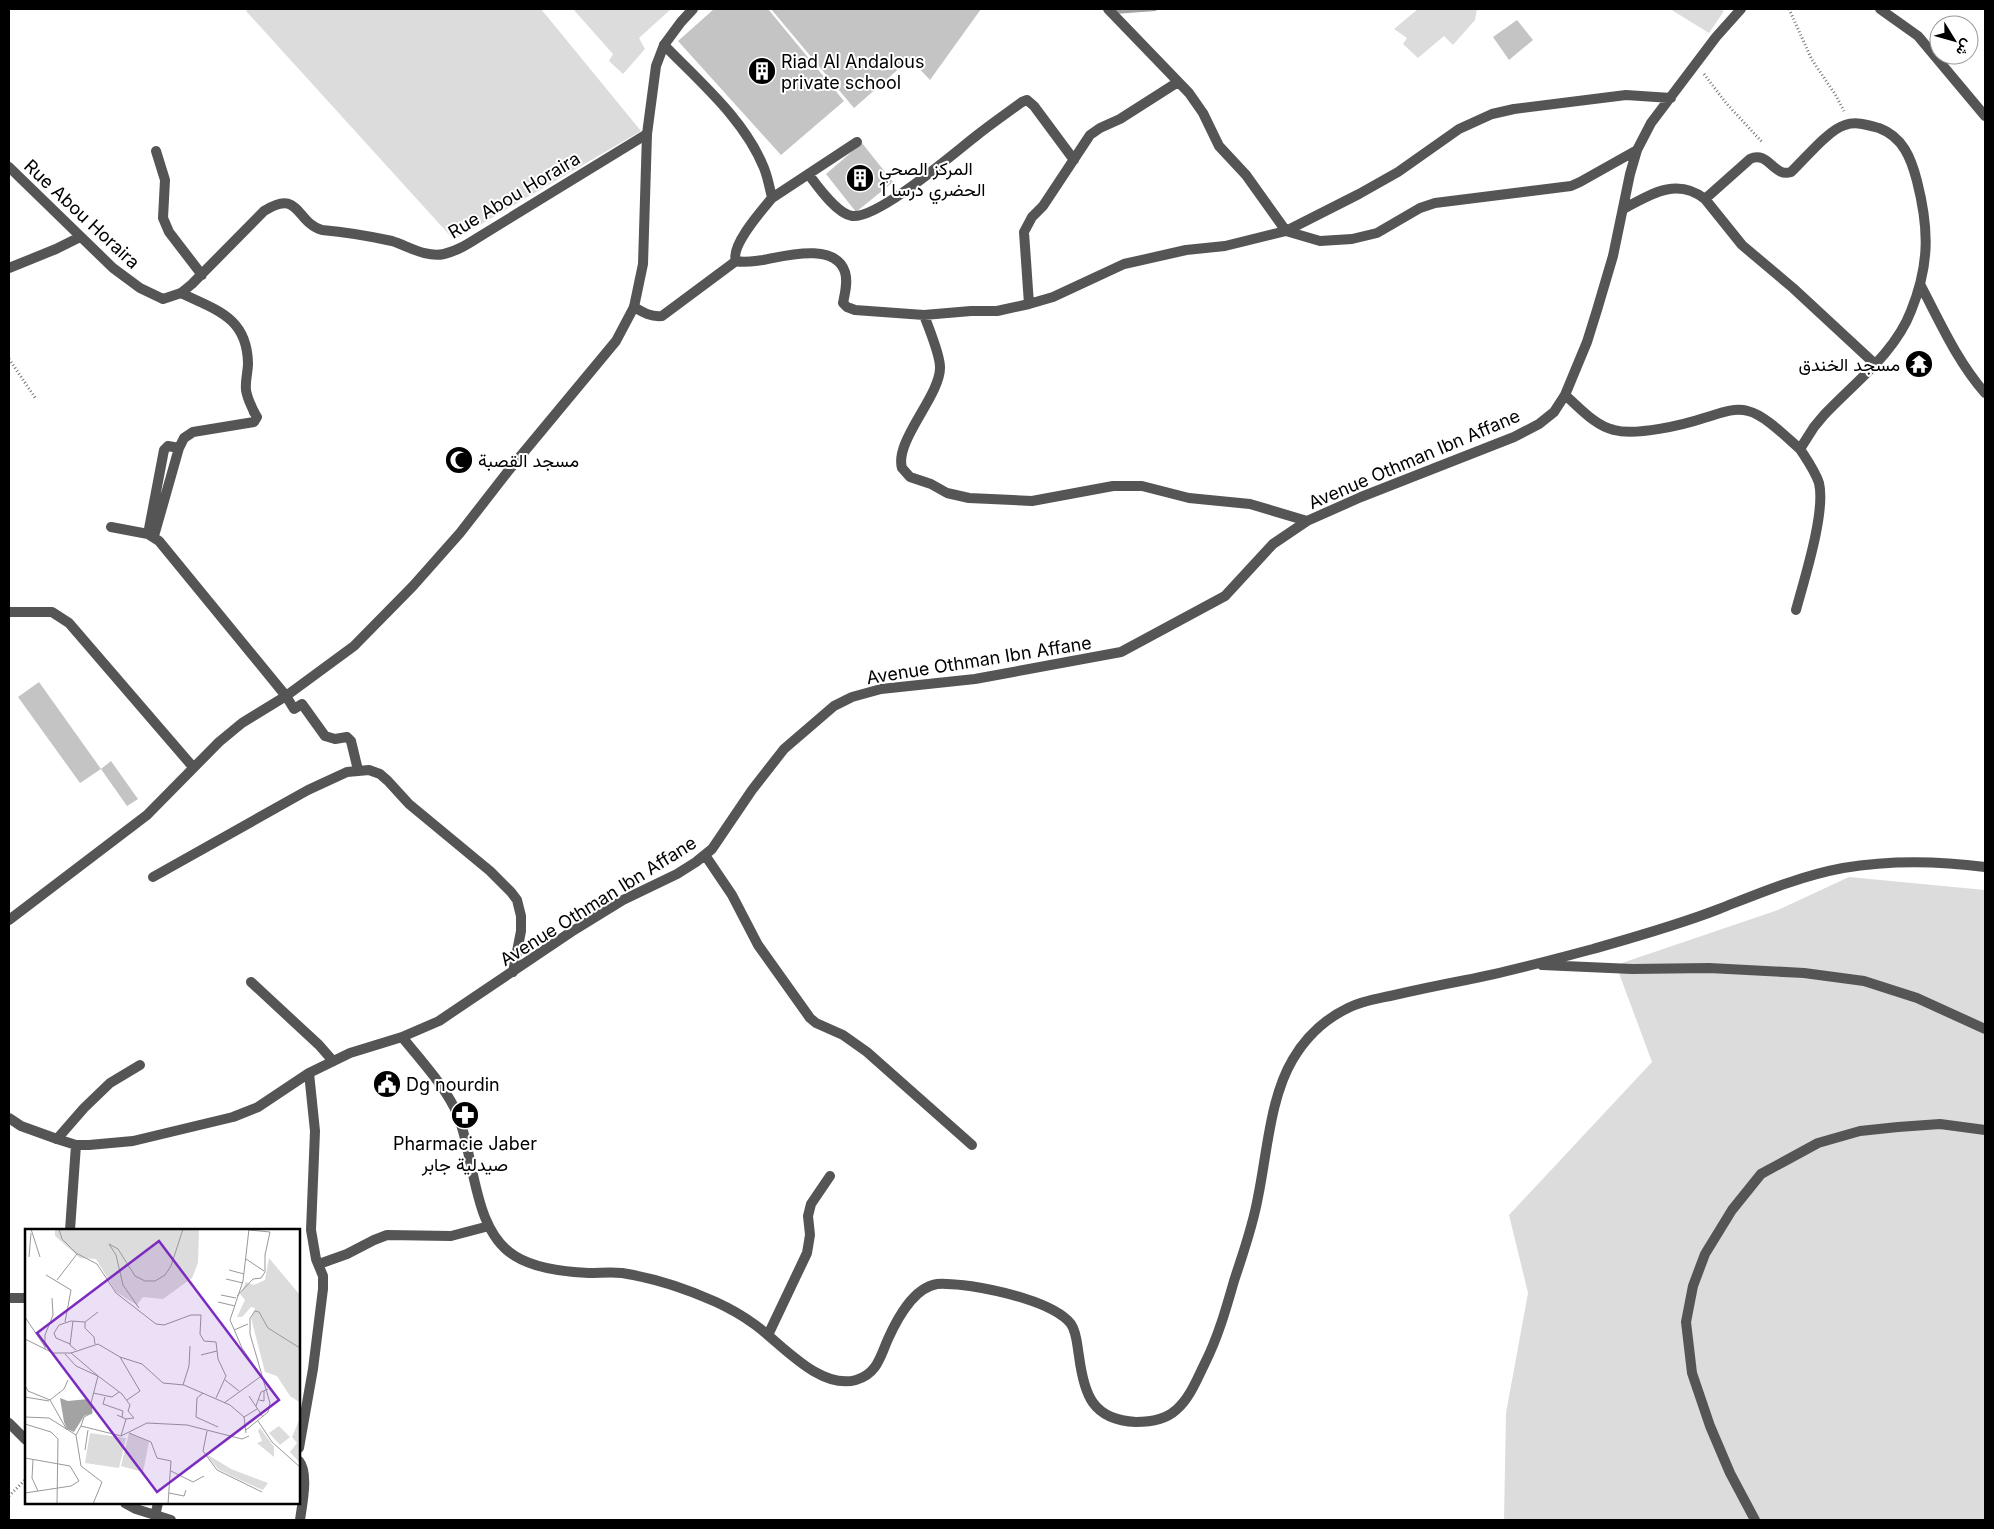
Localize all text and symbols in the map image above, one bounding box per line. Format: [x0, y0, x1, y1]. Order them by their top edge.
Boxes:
north arrow [1929, 15, 1979, 65]
text: ش [1952, 36, 1977, 60]
place label: Riad Al Andalous private school [781, 51, 924, 93]
building icon: Riad Al Andalous private school [747, 56, 777, 86]
street label: Rue Abou Horaira [444, 147, 584, 243]
street label: Rue Abou Horaira [20, 155, 144, 273]
place label: المركز الصحي الحضري درسا 1 [879, 158, 986, 205]
building icon: المركز الصحي الحضري درسا 1 [845, 163, 875, 193]
temple icon: مسجد الخندق [1904, 349, 1934, 379]
place label: مسجد الخندق [1799, 354, 1900, 375]
street label: Avenue Othman Ibn Affane [1305, 405, 1523, 513]
mosque icon: مسجد القصبة [444, 445, 474, 475]
place label: مسجد القصبة [478, 450, 579, 471]
street label: Avenue Othman Ibn Affane [865, 632, 1093, 688]
street label: Avenue Othman Ibn Affane [496, 832, 700, 970]
public building icon: Dg nourdin [372, 1069, 402, 1099]
place label: Dg nourdin [406, 1074, 500, 1095]
pharmacy icon: Pharmacie Jaber صيدلية جابر [450, 1100, 480, 1130]
place label: Pharmacie Jaber صيدلية جابر [393, 1133, 537, 1176]
inset map [25, 1229, 300, 1504]

